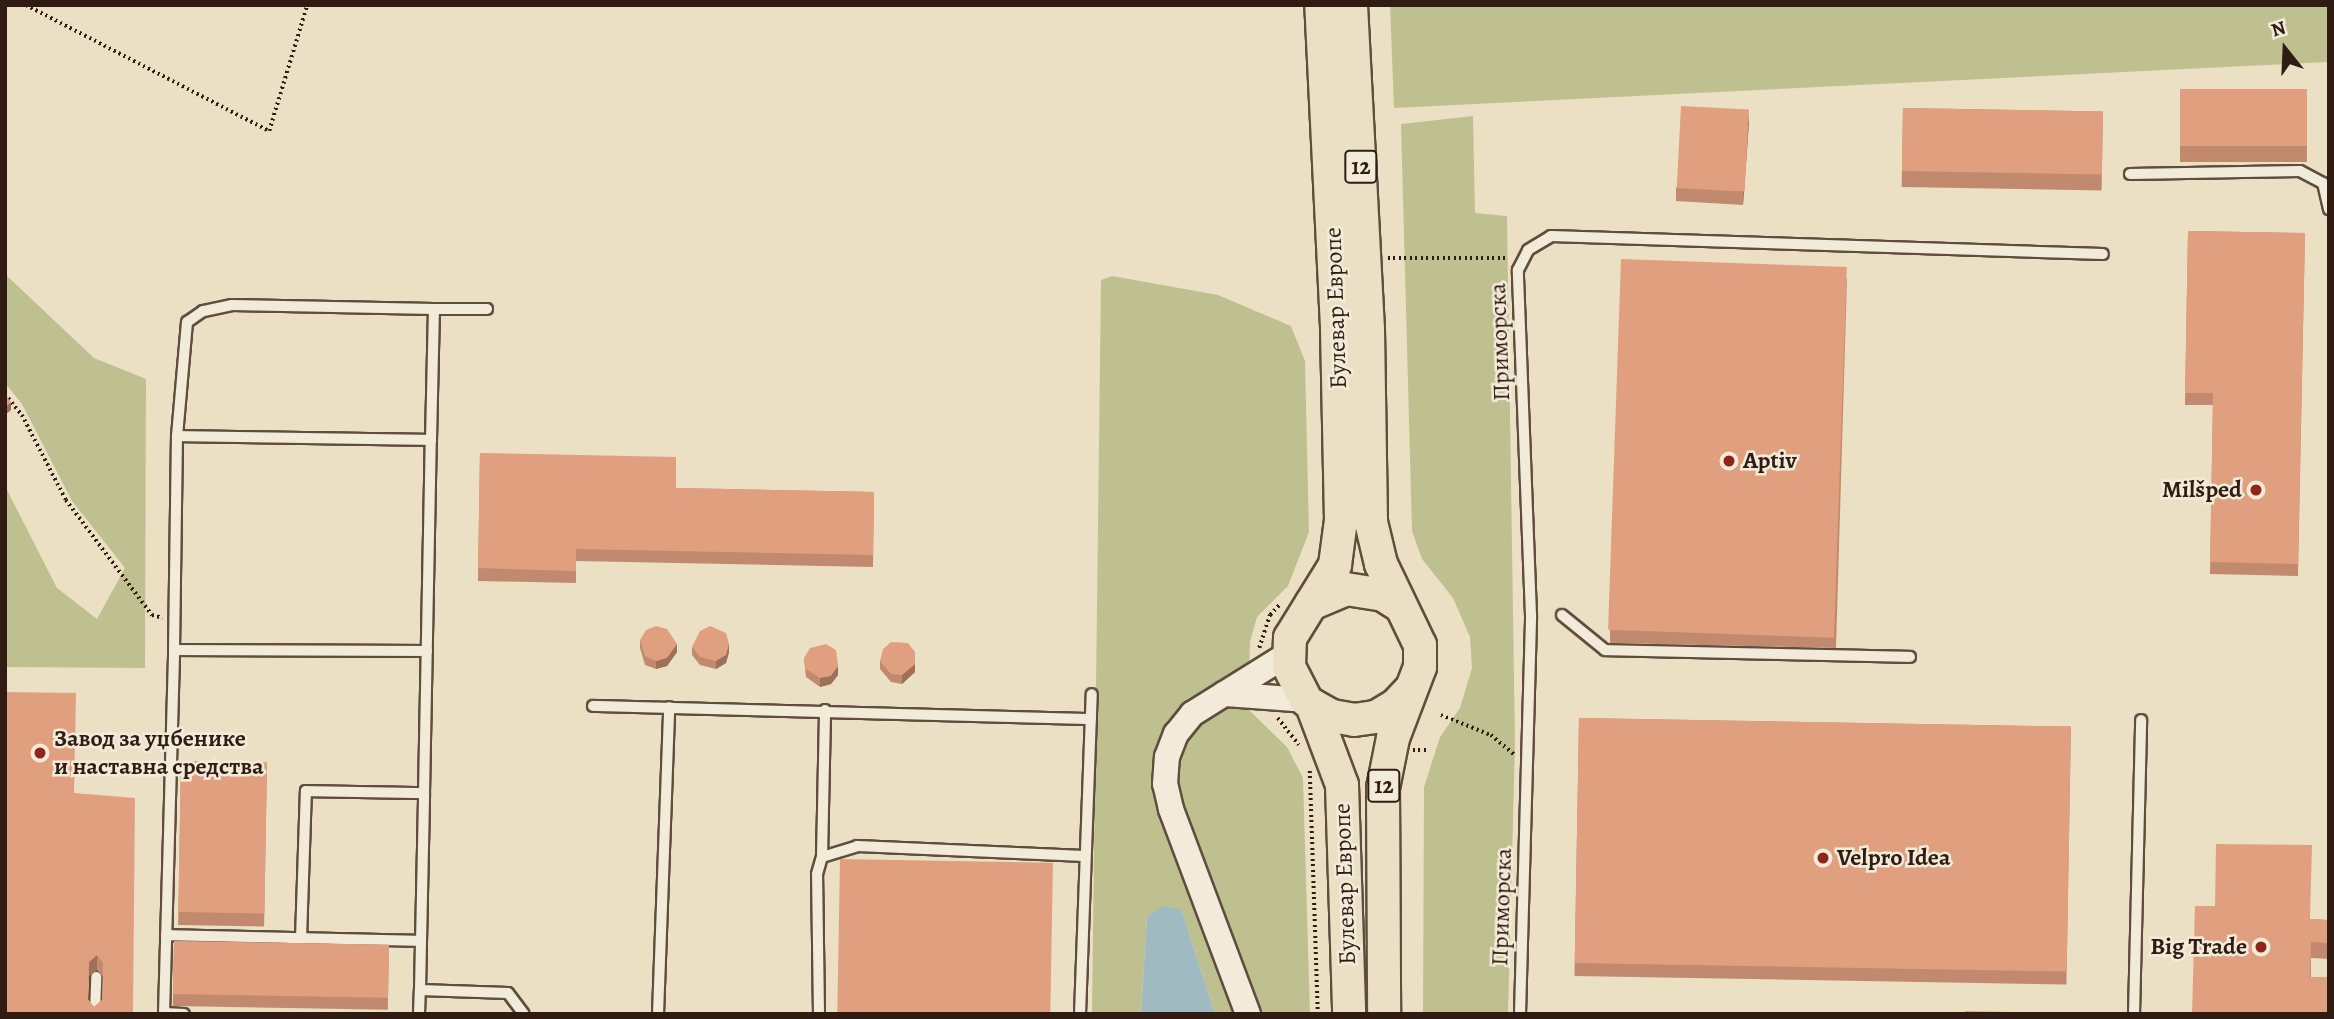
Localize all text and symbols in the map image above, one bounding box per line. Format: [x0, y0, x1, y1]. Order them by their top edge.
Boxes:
north arrow [2250, 14, 2320, 84]
text: N [2268, 15, 2289, 44]
road number: 12 [1344, 148, 1378, 186]
street label: Булевар Европе [1319, 226, 1353, 390]
street label: Приморска [1484, 283, 1516, 401]
place label: Aptiv [1743, 447, 1797, 475]
marker: Aptiv [1721, 453, 1737, 469]
place label: Milšped [2162, 476, 2242, 504]
marker: Milšped [2248, 482, 2264, 498]
place label: Завод за уџбенике и наставна средства [54, 725, 264, 781]
marker: Завод за уџбенике и наставна средства [32, 745, 48, 761]
road number: 12 [1366, 766, 1402, 806]
street label: Булевар Европе [1328, 802, 1362, 966]
place label: Velpro Idea [1837, 844, 1951, 872]
street label: Приморска [1486, 848, 1518, 966]
marker: Velpro Idea [1815, 850, 1831, 866]
place label: Big Trade [2150, 933, 2247, 961]
marker: Big Trade [2253, 939, 2269, 955]

